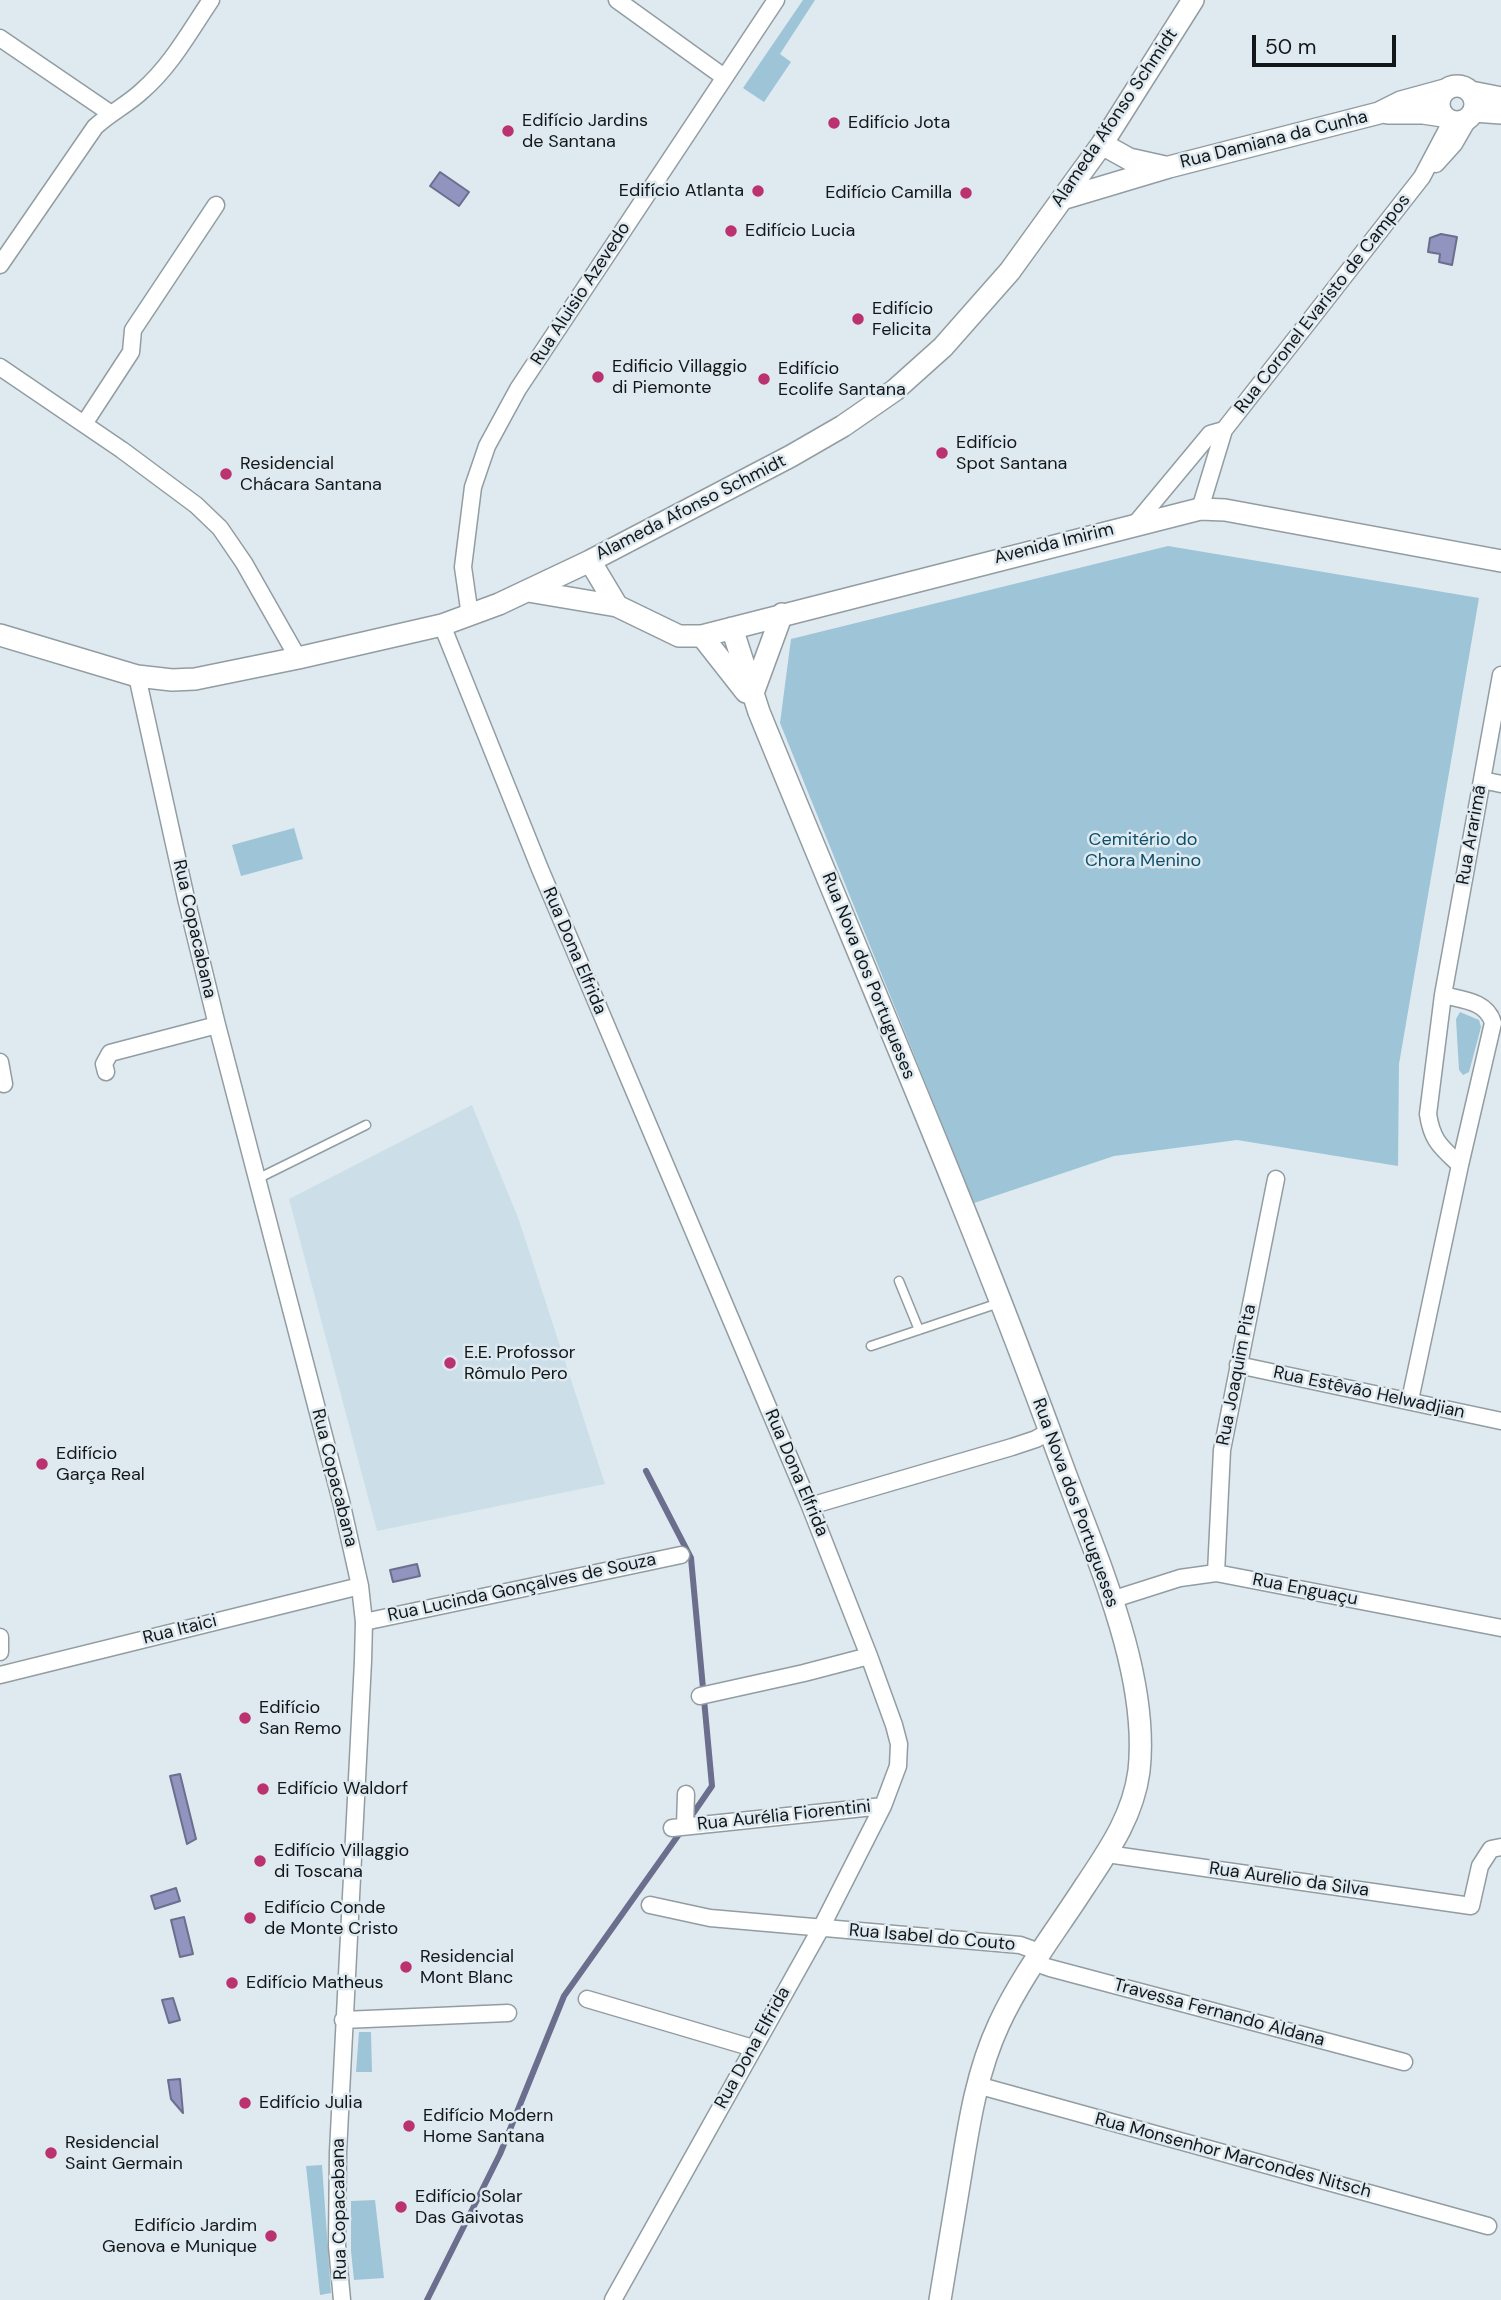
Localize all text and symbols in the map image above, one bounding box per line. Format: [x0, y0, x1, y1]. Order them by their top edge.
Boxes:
scale bar [1256, 21, 1400, 65]
street label: Alameda Afonso Schmidt [1047, 25, 1183, 211]
text: 50 m [1265, 33, 1316, 61]
street label: Rua Damiana da Cunha [1178, 106, 1370, 174]
place label: Edifício Jardins de Santana [522, 110, 648, 152]
place label: Edifício Jota [848, 112, 950, 134]
marker: Edifício Jota [826, 115, 842, 131]
marker: Edifício Jardins de Santana [500, 123, 516, 139]
place label: Edifício Atlanta [619, 180, 744, 202]
place label: Edifício Camilla [825, 182, 952, 204]
marker: Edifício Atlanta [750, 183, 766, 199]
marker: Edifício Camilla [958, 185, 974, 201]
street label: Rua Coronel Evaristo de Campos [1231, 190, 1415, 418]
street label: Rua Aluisio Azevedo [527, 218, 635, 370]
place label: Edifício Lucia [745, 220, 855, 242]
marker: Edifício Lucia [723, 223, 739, 239]
place label: Edifício Felicita [872, 298, 933, 340]
marker: Edifício Felicita [850, 311, 866, 327]
place label: Edificio Villaggio di Piemonte [612, 356, 747, 398]
place label: Edifício Ecolife Santana [778, 358, 906, 400]
marker: Edificio Villaggio di Piemonte [590, 369, 606, 385]
marker: Edifício Ecolife Santana [756, 371, 772, 387]
place label: Edifício Spot Santana [956, 432, 1067, 474]
marker: Edifício Spot Santana [934, 445, 950, 461]
street label: Alameda Afonso Schmidt [592, 451, 790, 565]
place label: Residencial Chácara Santana [240, 453, 382, 496]
marker: Residencial Chácara Santana [218, 466, 234, 482]
street label: Avenida Imirim [992, 519, 1116, 569]
street label: Rua Ararimã [1453, 783, 1491, 887]
park label: Cemitério do Chora Menino [1085, 829, 1201, 872]
street label: Rua Copacabana [168, 858, 220, 1000]
street label: Rua Nova dos Portugueses [817, 869, 919, 1083]
street label: Rua Dona Elfrida [538, 884, 610, 1018]
street label: Rua Joaquim Pita [1213, 1303, 1261, 1447]
place label: E.E. Profossor Rômulo Pero [464, 1342, 576, 1384]
marker: E.E. Profossor Rômulo Pero [442, 1355, 458, 1371]
street label: Rua Estêvão Helwadjian [1271, 1362, 1467, 1424]
street label: Rua Nova dos Portugueses [1027, 1395, 1123, 1611]
street label: Rua Dona Elfrida [760, 1406, 832, 1540]
street label: Rua Copacabana [306, 1407, 362, 1549]
place label: Edifício Garça Real [56, 1443, 145, 1486]
marker: Edifício Garça Real [34, 1456, 50, 1472]
street label: Rua Lucinda Gonçalves de Souza [386, 1549, 658, 1627]
street label: Rua Enguaçu [1250, 1569, 1360, 1611]
street label: Rua Itaici [141, 1610, 219, 1650]
place label: Edifício San Remo [259, 1697, 341, 1740]
marker: Edifício San Remo [237, 1710, 253, 1726]
place label: Edifício Waldorf [277, 1778, 408, 1800]
marker: Edifício Waldorf [255, 1781, 271, 1797]
street label: Rua Aurélia Fiorentini [696, 1796, 872, 1836]
place label: Edifício Villaggio di Toscana [274, 1840, 409, 1882]
marker: Edifício Villaggio di Toscana [252, 1853, 268, 1869]
street label: Rua Aurelio da Silva [1208, 1858, 1370, 1902]
place label: Edifício Conde de Monte Cristo [264, 1897, 398, 1940]
marker: Edifício Conde de Monte Cristo [242, 1910, 258, 1926]
street label: Rua Isabel do Couto [848, 1920, 1016, 1956]
place label: Residencial Mont Blanc [420, 1946, 514, 1988]
marker: Residencial Mont Blanc [398, 1959, 414, 1975]
place label: Edifício Matheus [246, 1972, 384, 1994]
street label: Travessa Fernando Aldana [1111, 1974, 1327, 2052]
marker: Edifício Matheus [224, 1975, 240, 1991]
street label: Rua Dona Elfrida [711, 1983, 795, 2113]
place label: Edifício Julia [259, 2092, 362, 2114]
marker: Edifício Julia [237, 2095, 253, 2111]
place label: Edifício Modern Home Santana [423, 2105, 553, 2148]
street label: Rua Monsenhor Marcondes Nitsch [1092, 2109, 1374, 2203]
marker: Edifício Modern Home Santana [401, 2118, 417, 2134]
place label: Residencial Saint Germain [65, 2132, 183, 2174]
street label: Rua Copacabana [328, 2138, 352, 2280]
marker: Residencial Saint Germain [43, 2145, 59, 2161]
place label: Edifício Solar Das Gaivotas [415, 2186, 524, 2228]
marker: Edifício Solar Das Gaivotas [393, 2199, 409, 2215]
place label: Edifício Jardim Genova e Munique [102, 2215, 257, 2258]
marker: Edifício Jardim Genova e Munique [263, 2228, 279, 2244]

